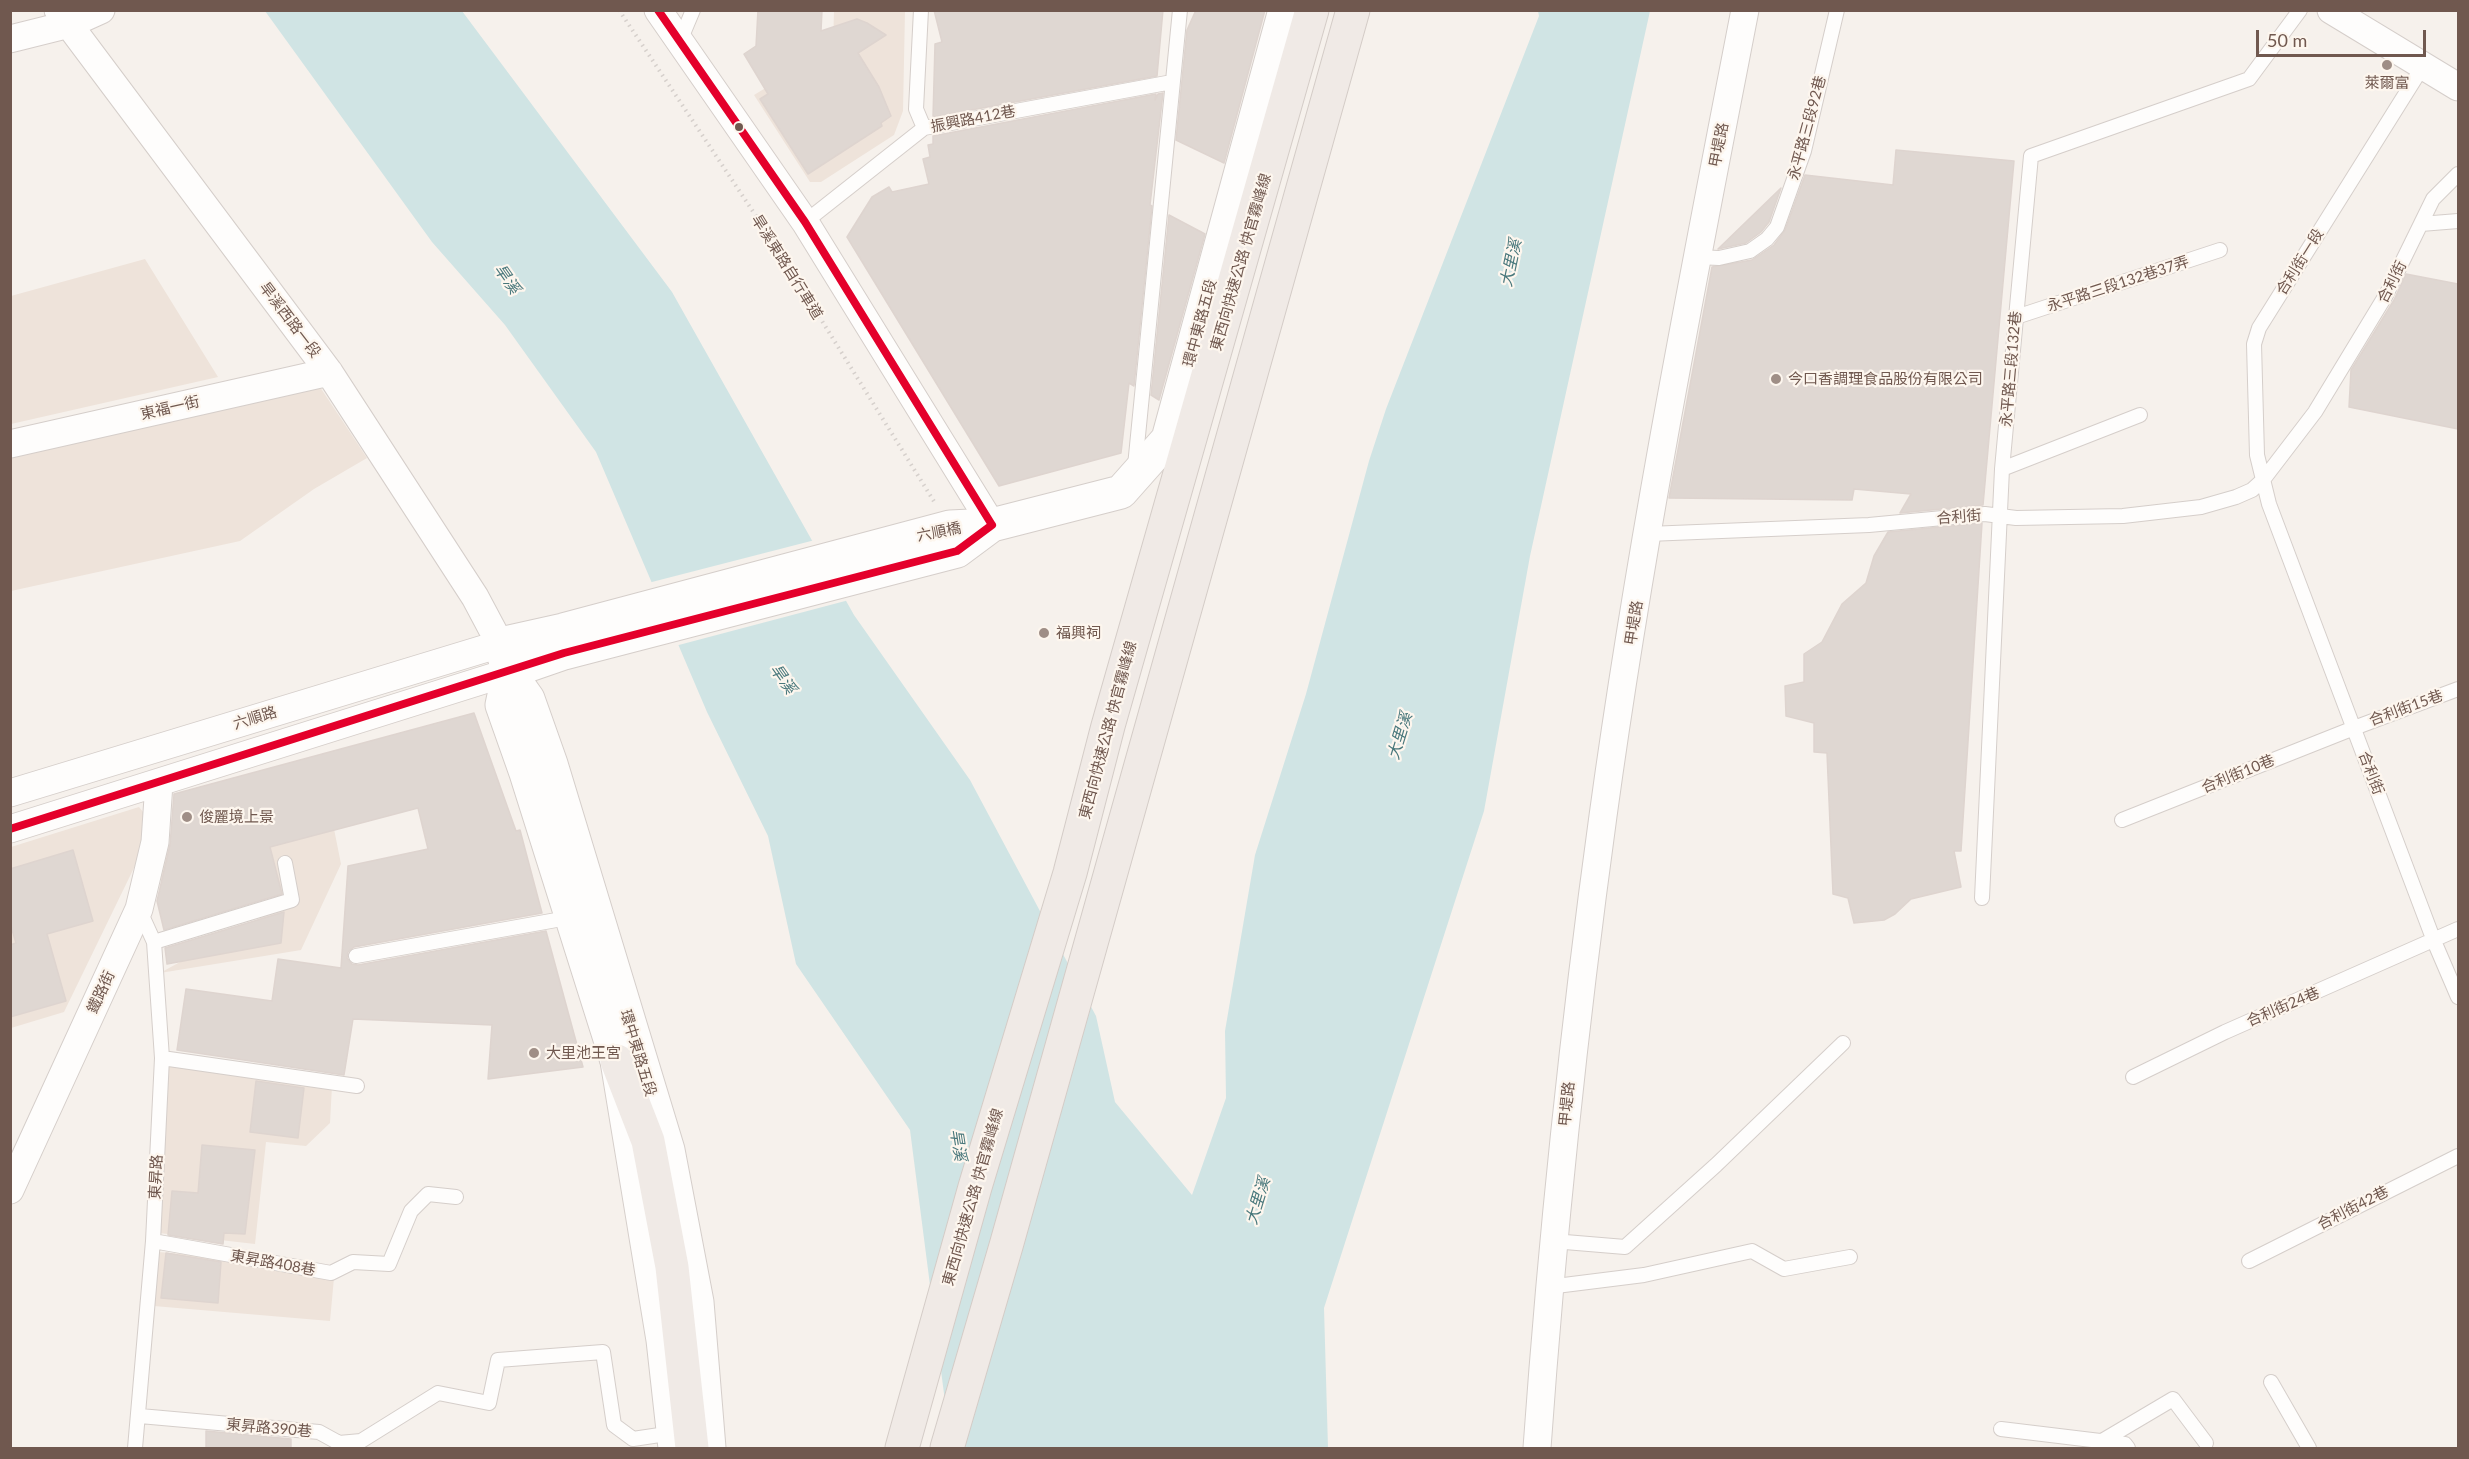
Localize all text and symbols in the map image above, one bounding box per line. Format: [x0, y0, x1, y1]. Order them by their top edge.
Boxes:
scale bar [2259, 18, 2428, 56]
text: 50 m [2267, 29, 2307, 51]
marker: 萊爾富 [2380, 58, 2394, 72]
street label: 永平路三段92巷 [1784, 74, 1830, 182]
place label: 萊爾富 [2365, 74, 2409, 92]
street label: 振興路412巷 [929, 102, 1017, 136]
unlabelled marker [733, 121, 745, 133]
street label: 甲堤路 [1706, 121, 1732, 169]
street label: 東西向快速公路 快官霧峰線 [1207, 171, 1275, 353]
street label: 旱溪東路自行車道 [748, 211, 826, 323]
street label: 合利街一段 [2272, 225, 2328, 299]
water label: 大里溪 [1497, 238, 1525, 288]
street label: 永平路三段132巷37弄 [2045, 252, 2191, 316]
street label: 合利街 [2374, 258, 2410, 306]
water label: 旱溪 [490, 260, 524, 298]
street label: 環中東路五段 [1180, 277, 1220, 369]
street label: 旱溪西路一段 [256, 279, 324, 361]
street label: 永平路三段132巷 [1997, 310, 2025, 428]
place label: 今口香調理食品股份有限公司 [1788, 370, 1983, 388]
marker: 今口香調理食品股份有限公司 [1769, 372, 1783, 386]
street label: 東福一街 [139, 392, 201, 424]
street label: 合利街 [1936, 506, 1982, 528]
street label: 六順橋 [915, 519, 963, 545]
street label: 甲堤路 [1622, 599, 1646, 647]
place label: 福興祠 [1056, 624, 1101, 642]
marker: 福興祠 [1037, 626, 1051, 640]
street label: 東西向快速公路 快官霧峰線 [1076, 639, 1140, 821]
water label: 旱溪 [766, 660, 800, 698]
street label: 合利街15巷 [2367, 686, 2445, 730]
street label: 六順路 [231, 703, 279, 733]
water label: 大里溪 [1384, 710, 1416, 762]
street label: 合利街 [2355, 749, 2387, 797]
street label: 合利街10巷 [2199, 751, 2277, 797]
place label: 俊麗境上景 [199, 808, 274, 826]
marker: 俊麗境上景 [180, 810, 194, 824]
street label: 鐵路街 [83, 968, 119, 1016]
street label: 合利街24巷 [2244, 984, 2322, 1030]
street label: 環中東路五段 [616, 1007, 660, 1099]
place label: 大里池王宮 [546, 1044, 621, 1062]
marker: 大里池王宮 [527, 1046, 541, 1060]
street label: 甲堤路 [1556, 1081, 1578, 1127]
street label: 東西向快速公路 快官霧峰線 [939, 1106, 1007, 1288]
water label: 旱溪 [946, 1128, 970, 1162]
street label: 東昇路 [146, 1154, 166, 1200]
water label: 大里溪 [1242, 1175, 1274, 1227]
street label: 合利街42巷 [2314, 1182, 2392, 1234]
street label: 東昇路408巷 [229, 1247, 317, 1279]
street label: 東昇路390巷 [225, 1415, 313, 1441]

